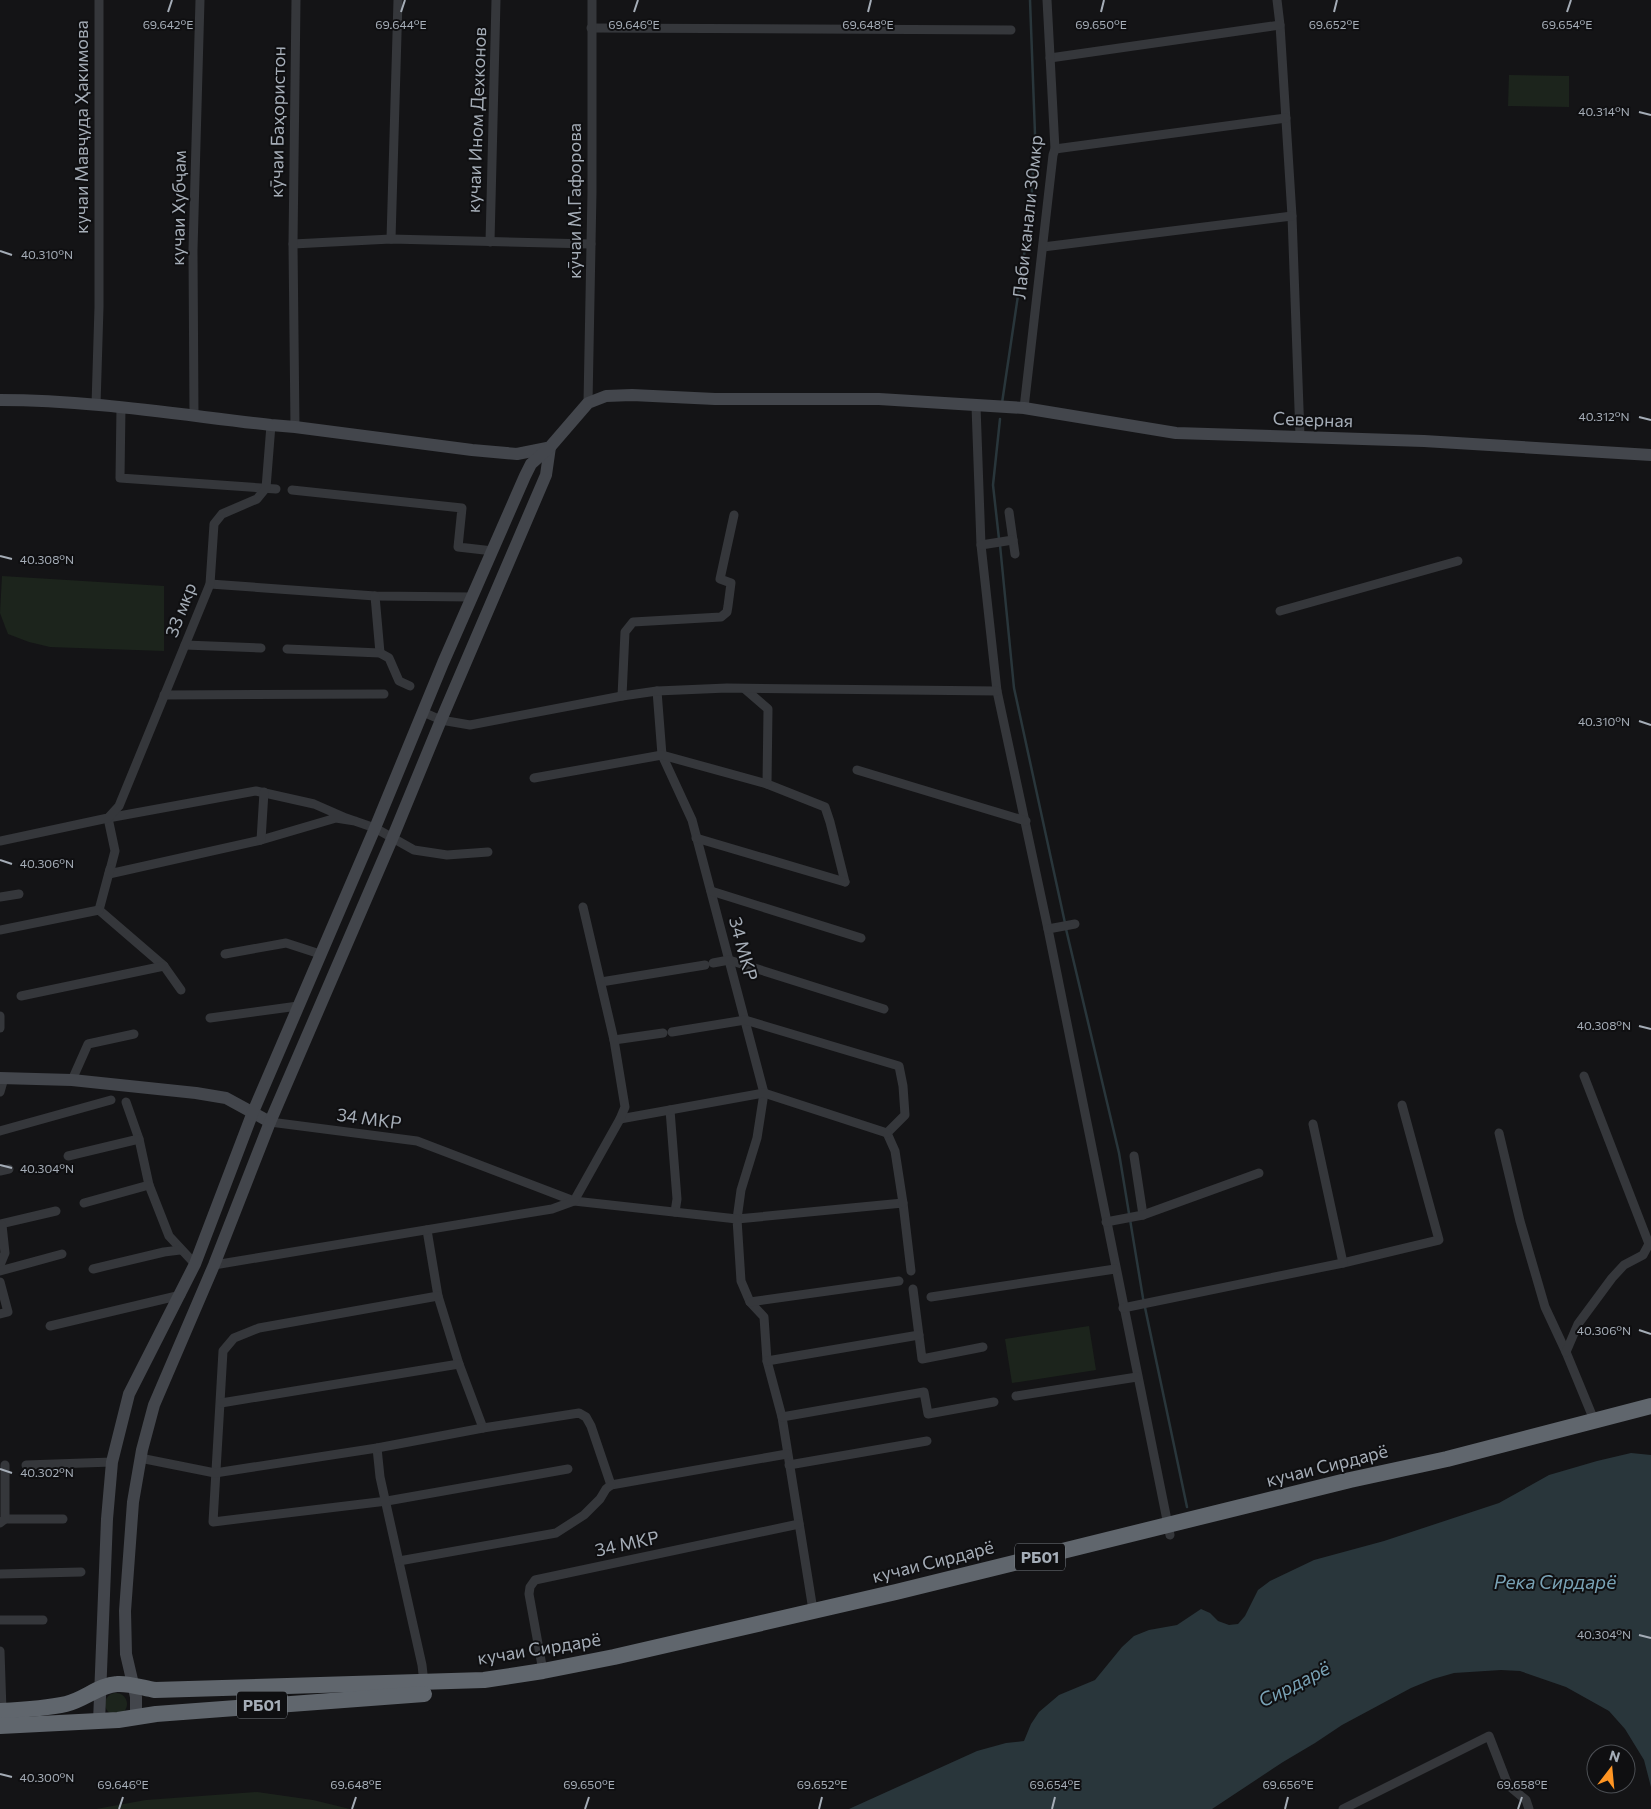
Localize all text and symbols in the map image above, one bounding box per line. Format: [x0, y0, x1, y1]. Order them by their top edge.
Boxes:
text: 69.642°E [143, 17, 193, 31]
text: 69.644°E [375, 17, 427, 31]
text: 69.646°E [608, 17, 660, 31]
text: 69.648°E [842, 17, 894, 31]
text: 69.650°E [1075, 17, 1127, 31]
text: 69.652°E [1309, 17, 1359, 31]
text: 69.654°E [1542, 17, 1592, 31]
street label: кучаи Мавҷуда Ҳакимова [70, 20, 92, 234]
street label: кучаи Ином Дехконов [462, 27, 490, 213]
street label: кӯчаи Баҳористон [265, 46, 289, 198]
text: 40.314°N [1578, 104, 1630, 118]
street label: кӯчаи М.Гафорова [563, 123, 585, 279]
street label: Лаби канали 30мкр [1007, 134, 1047, 300]
street label: кучаи Хубҷам [166, 150, 190, 266]
text: 40.310°N [21, 247, 73, 261]
street label: Северная [1272, 407, 1354, 431]
text: 40.312°N [1578, 409, 1630, 423]
text: 40.308°N [20, 552, 74, 566]
street label: 33 мкр [160, 579, 201, 640]
text: 40.310°N [1578, 714, 1630, 728]
text: 40.306°N [20, 856, 74, 870]
street label: 34 МКР [725, 914, 763, 983]
text: 40.308°N [1577, 1018, 1631, 1032]
street label: 34 МКР [335, 1103, 403, 1133]
text: 40.304°N [20, 1161, 74, 1175]
text: 40.306°N [1577, 1323, 1631, 1337]
street label: кучаи Сирдарё [1264, 1439, 1390, 1491]
text: 40.302°N [20, 1465, 74, 1479]
street label: 34 МКР [593, 1525, 661, 1561]
street label: кучаи Сирдарё [870, 1535, 996, 1587]
road number: РБ01 [1015, 1544, 1065, 1570]
water label: Река Сирдарё [1494, 1570, 1617, 1593]
street label: кучаи Сирдарё [476, 1627, 602, 1669]
text: 40.304°N [1577, 1627, 1631, 1641]
water label: Сирдарё [1254, 1655, 1334, 1711]
road number: РБ01 [237, 1692, 287, 1718]
north arrow [1586, 1744, 1636, 1794]
text: N [1607, 1746, 1622, 1766]
text: 40.300°N [20, 1770, 74, 1784]
text: 69.646°E [97, 1777, 149, 1791]
text: 69.648°E [330, 1777, 382, 1791]
text: 69.650°E [563, 1777, 615, 1791]
text: 69.652°E [797, 1777, 847, 1791]
text: 69.654°E [1030, 1777, 1080, 1791]
text: 69.656°E [1262, 1777, 1314, 1791]
text: 69.658°E [1496, 1777, 1548, 1791]

